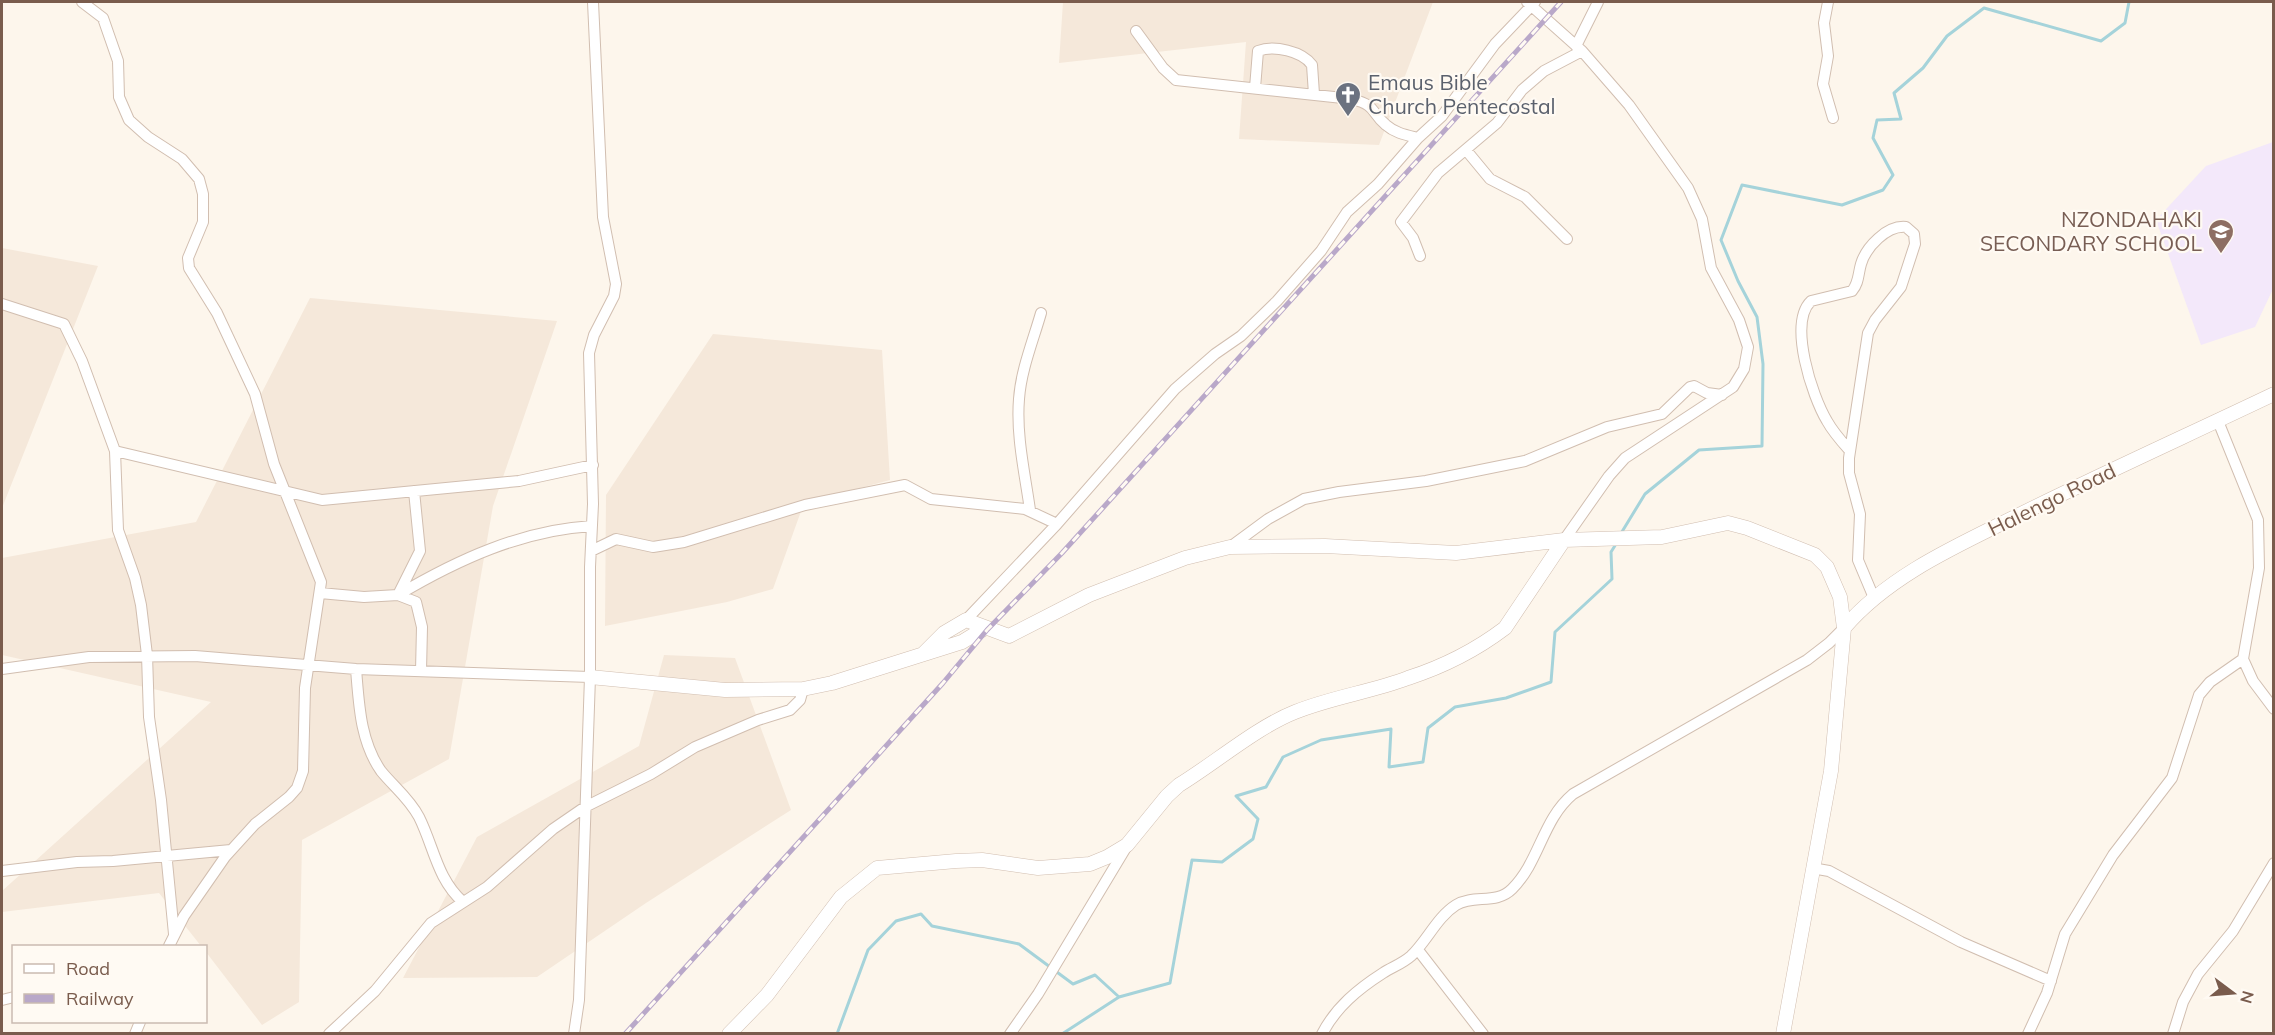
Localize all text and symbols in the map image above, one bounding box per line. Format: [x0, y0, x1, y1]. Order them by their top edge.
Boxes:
place label: Emaus Bible Church Pentecostal [1368, 69, 1556, 119]
church icon: Emaus Bible Church Pentecostal [1333, 80, 1363, 118]
place label: NZONDAHAKI SECONDARY SCHOOL [1980, 206, 2203, 256]
school or university icon: NZONDAHAKI SECONDARY SCHOOL [2206, 217, 2236, 255]
street label: Halengo Road [1983, 457, 2120, 541]
legend [12, 945, 207, 1023]
text: Road [66, 957, 110, 980]
north arrow [2203, 963, 2263, 1023]
text: Railway [66, 987, 134, 1010]
text: N [2236, 989, 2259, 1006]

